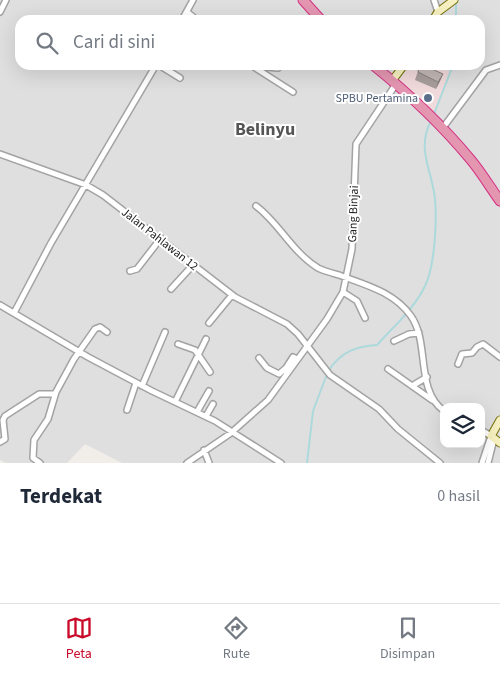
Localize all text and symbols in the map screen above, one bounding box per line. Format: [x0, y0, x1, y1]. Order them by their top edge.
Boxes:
search box [15, 15, 485, 70]
icon: search [33, 29, 61, 57]
text: Cari di sini [73, 29, 155, 56]
place label: SPBU Pertamina [336, 90, 418, 107]
marker: SPBU Pertamina [422, 92, 434, 104]
district label: Belinyu [235, 117, 295, 142]
street label: Gang Binjai [344, 185, 363, 243]
street label: Jalan Pahlawan 12 [118, 204, 202, 275]
map controls [440, 403, 485, 448]
button: layers [440, 403, 485, 448]
text: Terdekat [20, 481, 102, 511]
text: 0 hasil [437, 485, 480, 507]
tab: Peta [65, 614, 93, 664]
tab: Rute [222, 614, 250, 664]
tab: Disimpan [380, 614, 435, 664]

